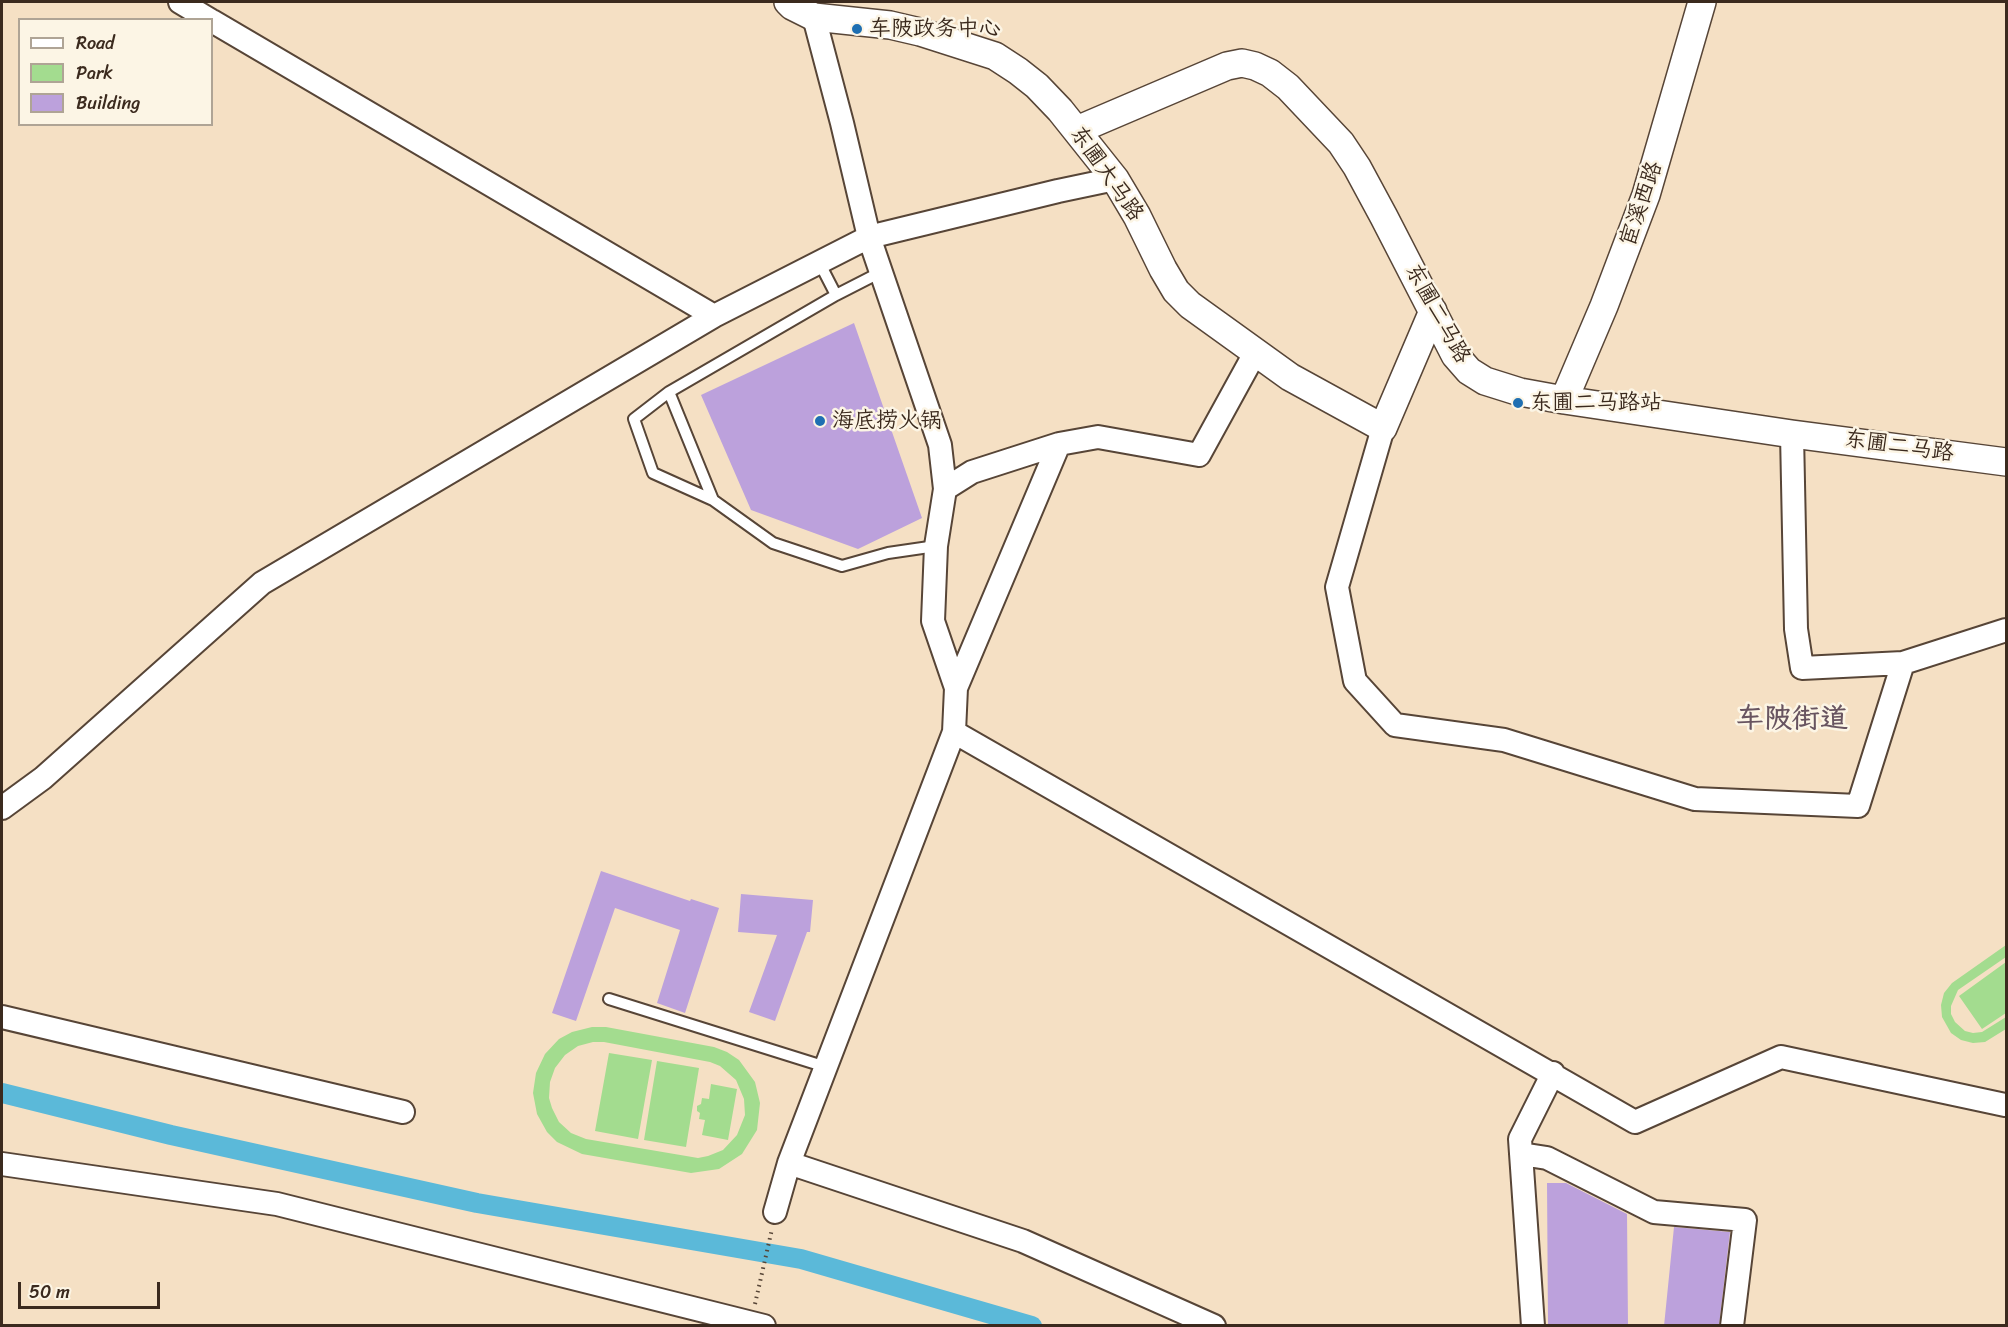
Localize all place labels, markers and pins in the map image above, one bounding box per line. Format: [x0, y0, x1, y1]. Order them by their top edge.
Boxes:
place label: 车陂政务中心 [869, 16, 1001, 42]
marker: 车陂政务中心 [850, 22, 864, 36]
place label: 东圃二马路站 [1530, 390, 1662, 416]
marker: 东圃二马路站 [1511, 396, 1525, 410]
place label: 海底捞火锅 [832, 408, 942, 434]
marker: 海底捞火锅 [813, 414, 827, 428]

